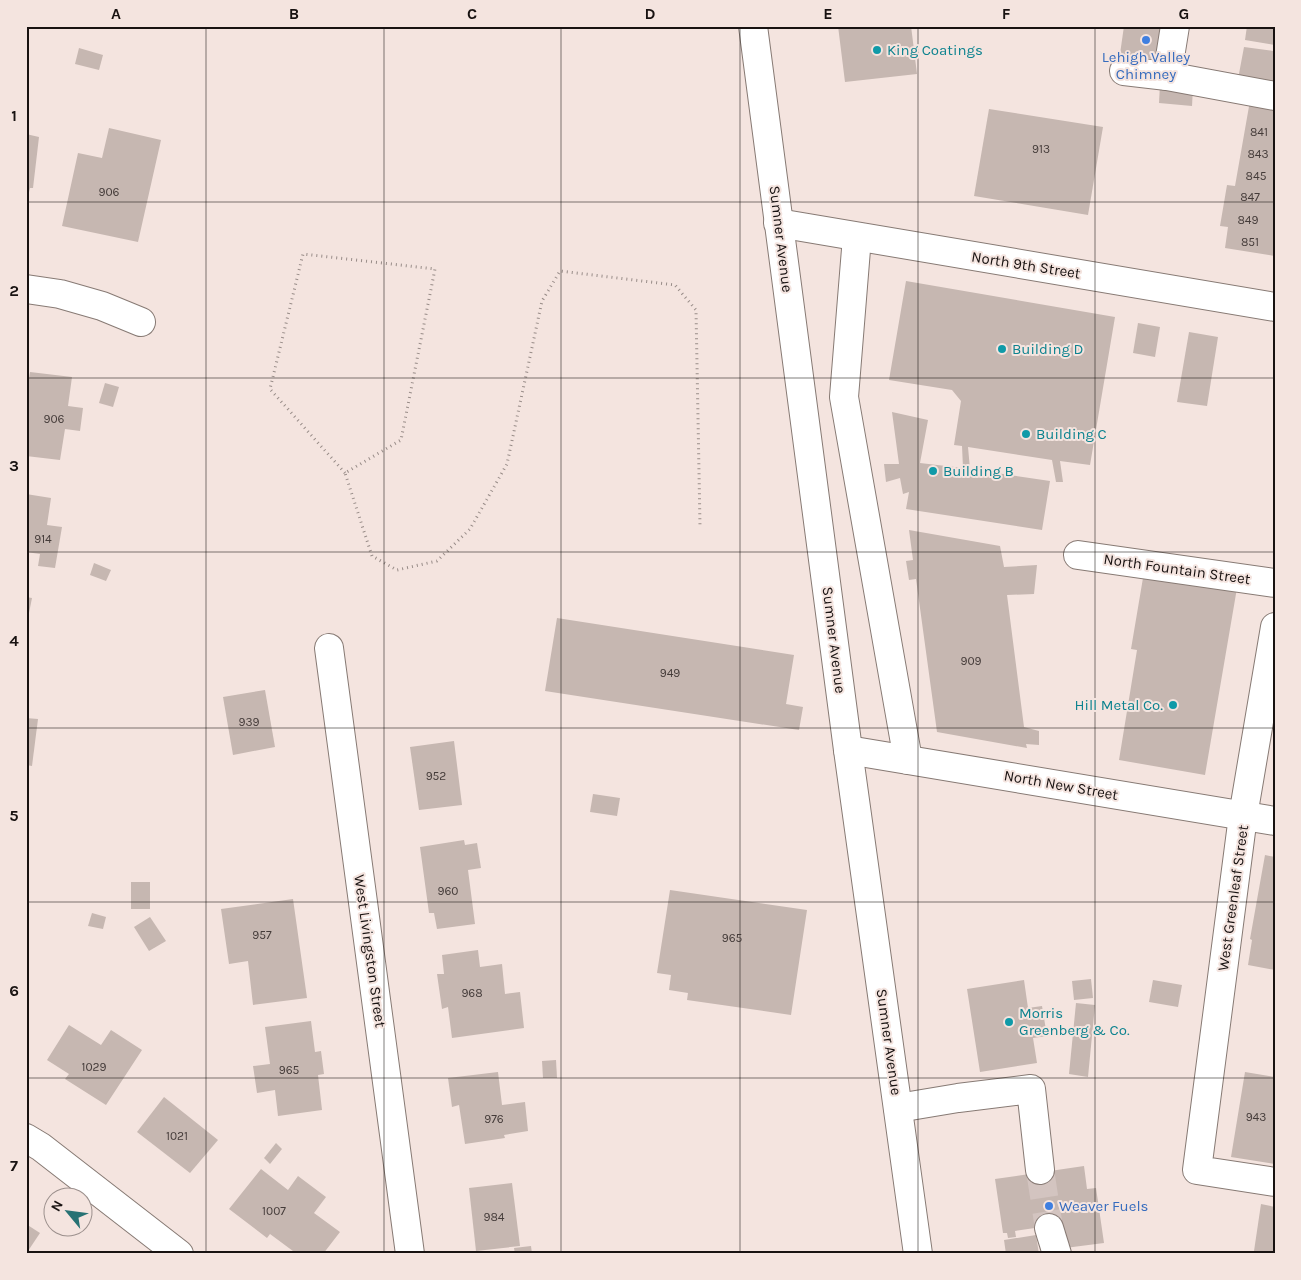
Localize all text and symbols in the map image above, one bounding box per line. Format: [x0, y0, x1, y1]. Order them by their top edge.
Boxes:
text: A [111, 4, 121, 23]
text: B [289, 4, 299, 23]
text: C [467, 4, 477, 23]
text: D [645, 4, 656, 23]
text: E [823, 4, 833, 23]
text: F [1002, 4, 1011, 23]
text: G [1179, 4, 1189, 23]
marker: Lehigh Valley Chimney [1140, 34, 1152, 46]
place label: King Coatings [887, 41, 983, 59]
marker: King Coatings [871, 44, 883, 56]
place label: Lehigh Valley Chimney [1102, 48, 1190, 83]
text: 1 [11, 106, 17, 125]
house number: 841 [1250, 125, 1268, 139]
house number: 913 [1032, 142, 1050, 156]
house number: 843 [1247, 147, 1269, 161]
house number: 845 [1246, 169, 1267, 183]
house number: 906 [99, 185, 120, 199]
street label: Sumner Avenue [766, 185, 796, 293]
house number: 847 [1240, 190, 1260, 204]
house number: 849 [1237, 213, 1259, 227]
house number: 851 [1241, 235, 1259, 249]
street label: North 9th Street [970, 247, 1082, 283]
text: 2 [9, 281, 19, 300]
place label: Building D [1012, 340, 1083, 358]
marker: Building D [996, 343, 1008, 355]
house number: 906 [44, 412, 65, 426]
place label: Building C [1036, 425, 1107, 443]
marker: Building C [1020, 428, 1032, 440]
text: 3 [9, 456, 19, 475]
place label: Building B [943, 462, 1014, 480]
marker: Building B [927, 465, 939, 477]
house number: 914 [34, 532, 52, 546]
street label: North Fountain Street [1102, 550, 1252, 588]
street label: Sumner Avenue [819, 586, 849, 694]
text: 4 [9, 631, 19, 650]
house number: 909 [960, 654, 982, 668]
house number: 949 [660, 666, 680, 680]
place label: Hill Metal Co. [1074, 696, 1163, 714]
marker: Hill Metal Co. [1167, 699, 1179, 711]
house number: 939 [238, 715, 260, 729]
street label: North New Street [1002, 766, 1120, 804]
house number: 952 [426, 769, 446, 783]
text: 5 [9, 806, 19, 825]
street label: West Greenleaf Street [1214, 823, 1252, 972]
street label: West Livingston Street [350, 873, 390, 1029]
house number: 960 [438, 884, 458, 898]
house number: 957 [252, 928, 272, 942]
house number: 965 [722, 931, 743, 945]
text: 6 [9, 981, 19, 1000]
house number: 968 [461, 986, 483, 1000]
street label: Sumner Avenue [873, 988, 905, 1096]
place label: Morris Greenberg & Co. [1019, 1004, 1130, 1039]
marker: Morris Greenberg & Co. [1003, 1016, 1015, 1028]
house number: 1029 [81, 1060, 107, 1074]
house number: 965 [279, 1063, 300, 1077]
house number: 943 [1246, 1110, 1266, 1124]
house number: 976 [484, 1112, 504, 1126]
house number: 1021 [166, 1129, 188, 1143]
text: 7 [10, 1156, 18, 1175]
north arrow [42, 1188, 92, 1238]
text: N [47, 1197, 67, 1214]
place label: Weaver Fuels [1059, 1197, 1148, 1215]
marker: Weaver Fuels [1043, 1200, 1055, 1212]
house number: 1007 [262, 1204, 286, 1218]
house number: 984 [483, 1210, 505, 1224]

